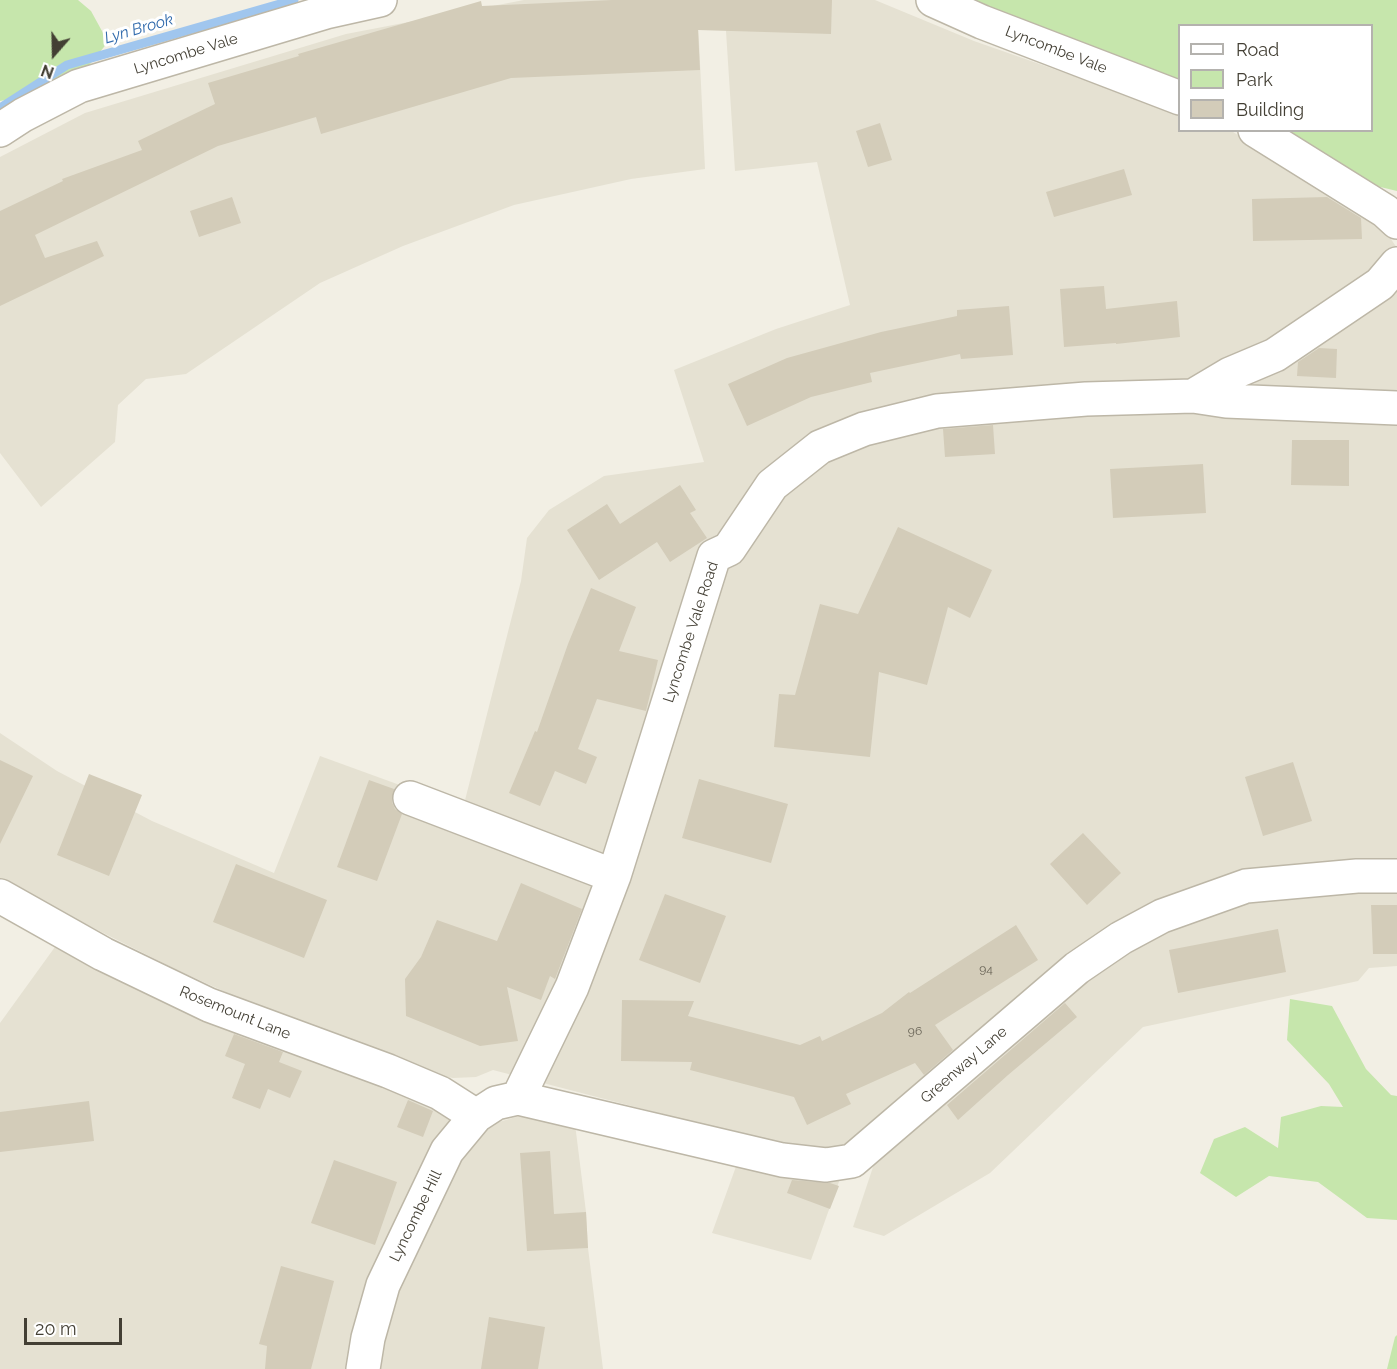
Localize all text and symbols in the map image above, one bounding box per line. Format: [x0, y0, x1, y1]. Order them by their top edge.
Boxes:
water label: Lyn Brook [102, 10, 176, 48]
street label: Lyncombe Vale [1003, 22, 1109, 78]
north arrow [24, 24, 84, 84]
legend [1178, 24, 1373, 132]
street label: Lyncombe Vale [132, 30, 240, 78]
text: Road [1236, 39, 1279, 60]
text: N [39, 60, 57, 82]
text: Park [1236, 69, 1273, 90]
text: Building [1236, 99, 1304, 120]
street label: Lyncombe Vale Road [660, 559, 722, 705]
house number: 94 [979, 962, 993, 976]
street label: Rosemount Lane [177, 983, 293, 1043]
street label: Greenway Lane [917, 1023, 1011, 1107]
house number: 96 [908, 1024, 922, 1038]
street label: Lyncombe Hill [386, 1167, 446, 1265]
scale bar [27, 1306, 124, 1344]
text: 20 m [35, 1318, 77, 1339]

